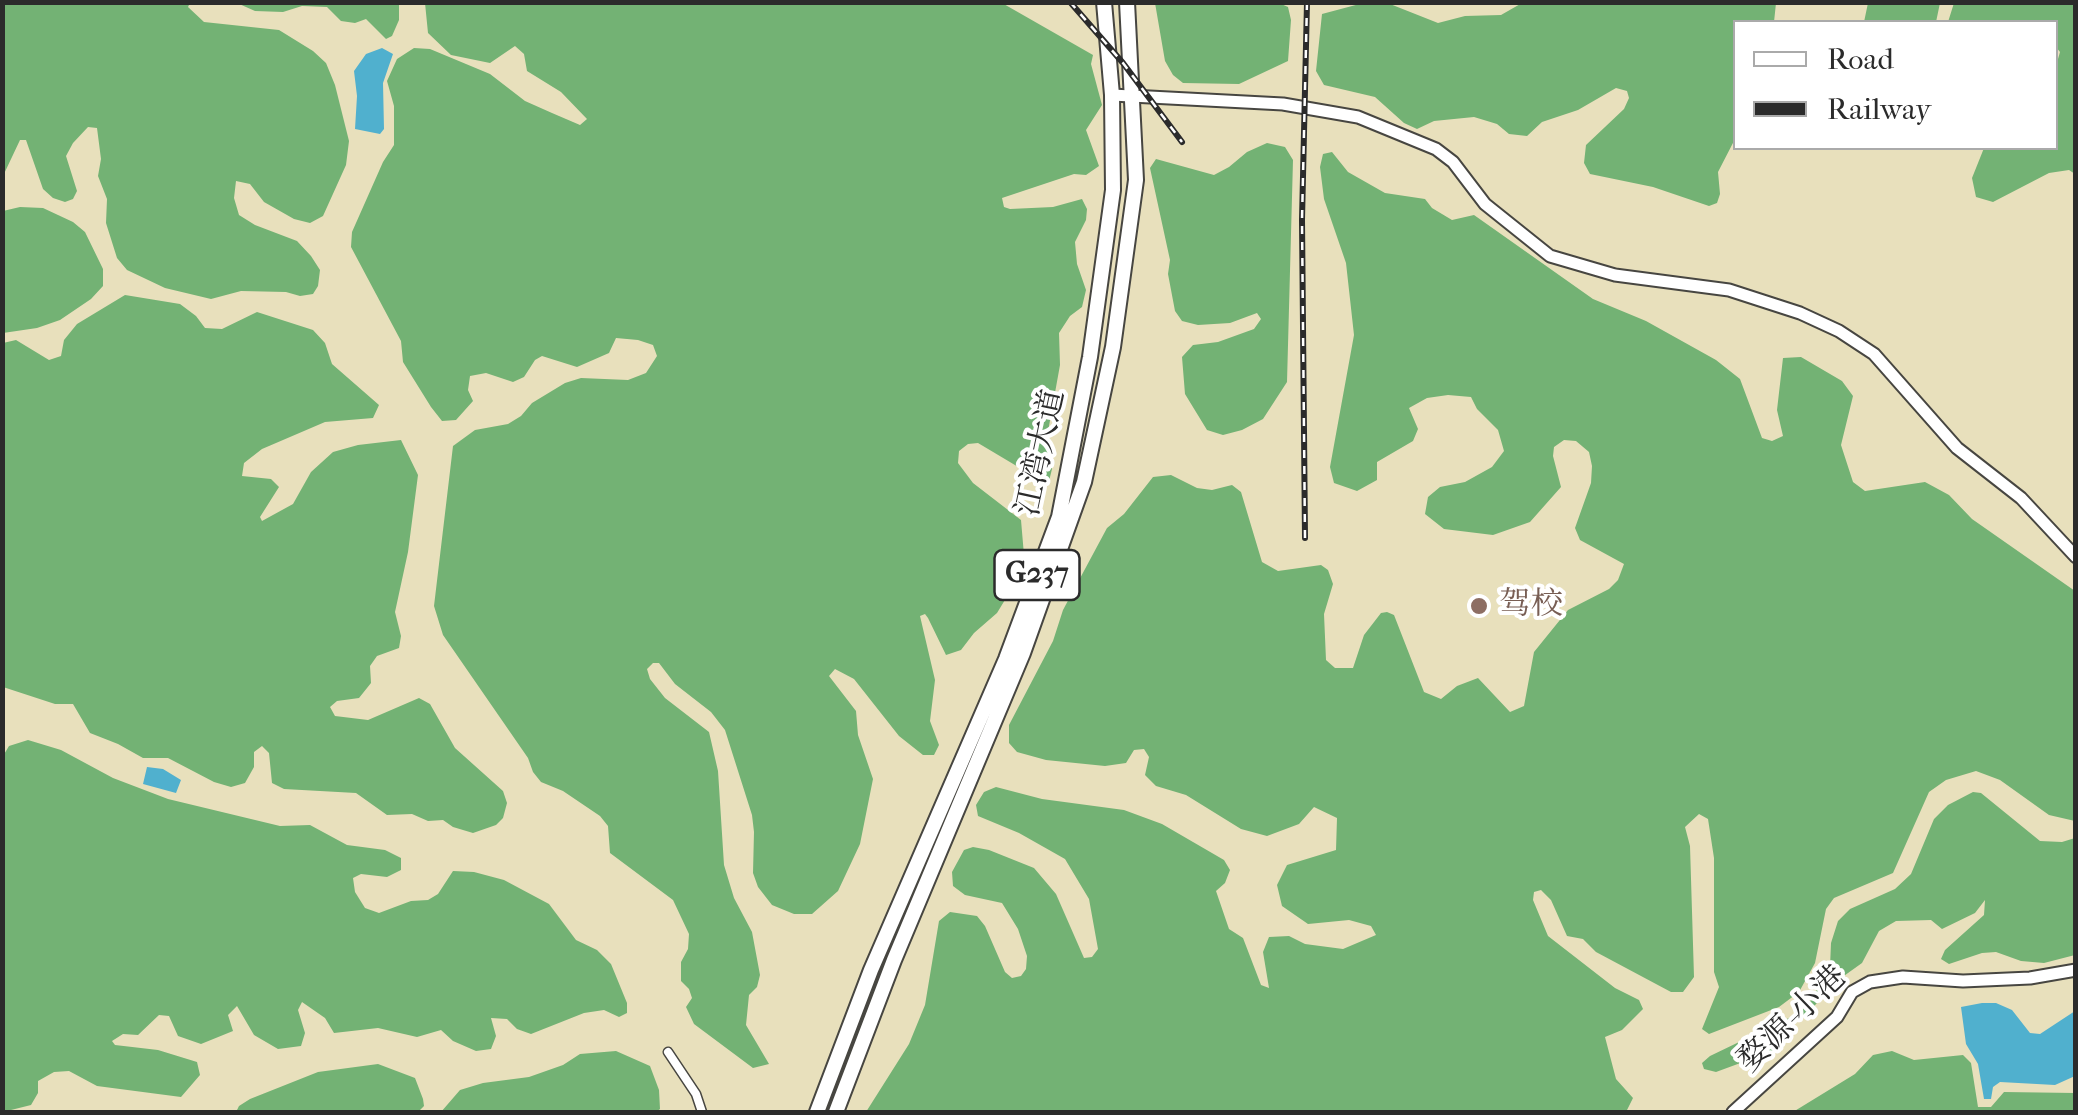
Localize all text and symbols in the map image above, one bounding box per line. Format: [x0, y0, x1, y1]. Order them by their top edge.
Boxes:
legend [1733, 20, 2058, 150]
text: Road [1827, 42, 1894, 77]
text: Railway [1827, 92, 1931, 127]
street label: 江湾大道 [1010, 386, 1074, 520]
road number: G237 [994, 550, 1080, 600]
place label: 驾校 [1499, 587, 1563, 625]
marker: 驾校 [1468, 595, 1490, 617]
street label: 婺源-小港 [1731, 959, 1855, 1081]

